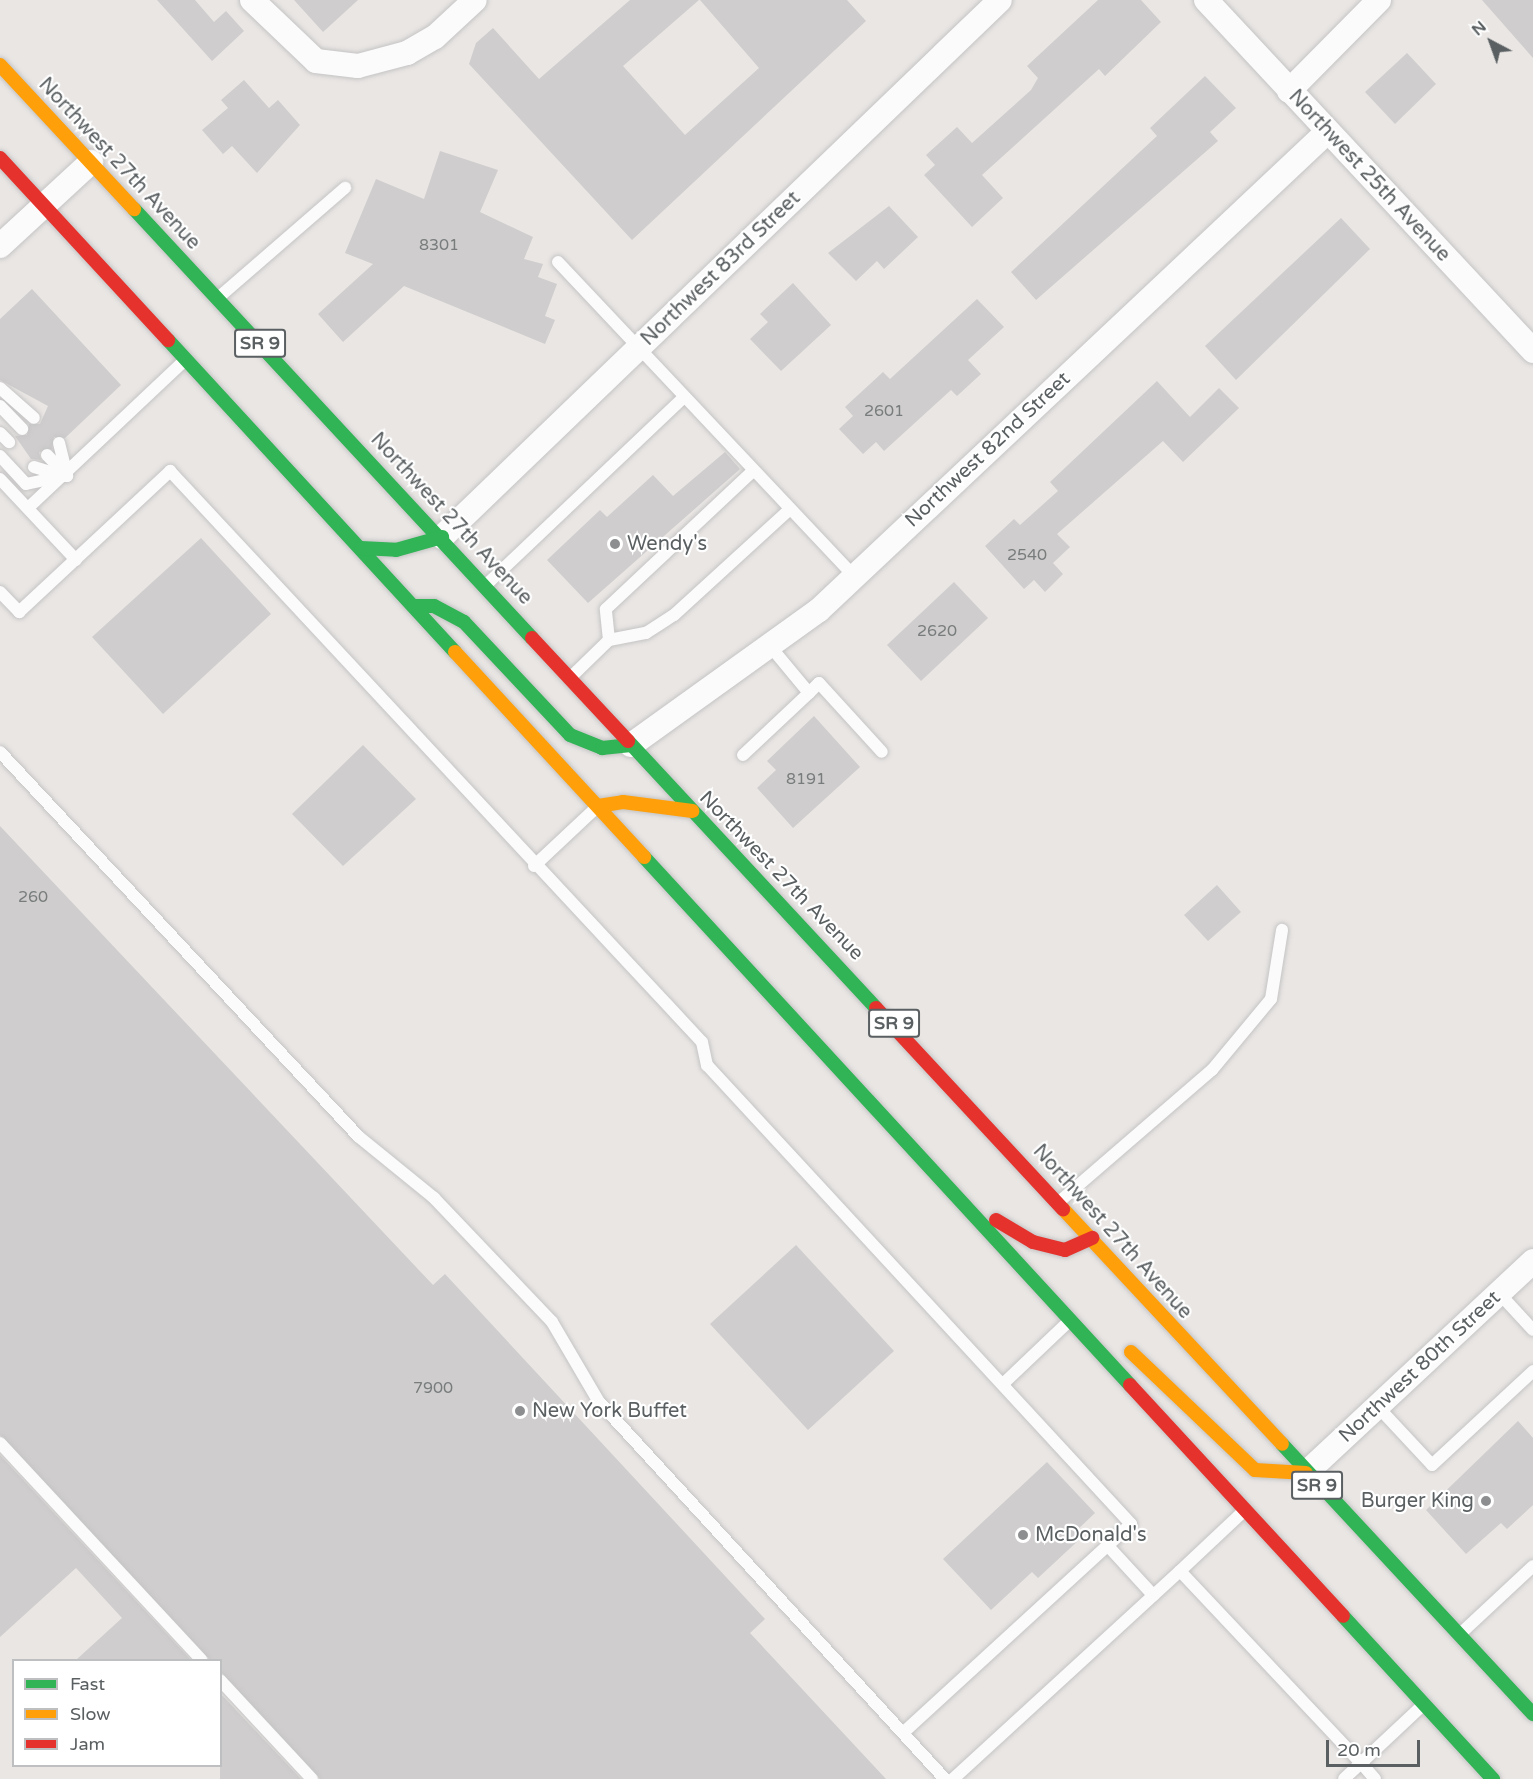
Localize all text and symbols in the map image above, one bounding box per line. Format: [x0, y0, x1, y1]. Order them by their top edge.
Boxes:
north arrow [1461, 12, 1521, 72]
text: N [1468, 17, 1491, 40]
street label: Northwest 27th Avenue [33, 73, 205, 255]
street label: Northwest 25th Avenue [1283, 85, 1455, 267]
street label: Northwest 83rd Street [636, 187, 806, 351]
house number: 8301 [419, 235, 459, 255]
road number: SR 9 [233, 328, 287, 358]
street label: Northwest 82nd Street [901, 367, 1075, 533]
house number: 2601 [864, 401, 904, 421]
street label: Northwest 27th Avenue [365, 428, 537, 610]
place label: Wendy's [627, 532, 707, 556]
marker: Wendy's [608, 537, 622, 551]
house number: 2540 [1007, 545, 1047, 565]
house number: 2620 [917, 621, 957, 641]
house number: 8191 [786, 769, 826, 789]
street label: Northwest 27th Avenue [694, 786, 868, 966]
house number: 260 [18, 887, 48, 907]
road number: SR 9 [867, 1008, 921, 1038]
street label: Northwest 27th Avenue [1027, 1140, 1197, 1324]
street label: Northwest 80th Street [1334, 1286, 1506, 1448]
house number: 7900 [413, 1378, 453, 1398]
place label: New York Buffet [532, 1399, 687, 1423]
marker: New York Buffet [513, 1404, 527, 1418]
road number: SR 9 [1290, 1470, 1344, 1500]
place label: Burger King [1361, 1489, 1474, 1513]
marker: Burger King [1479, 1494, 1493, 1508]
place label: McDonald's [1035, 1523, 1147, 1547]
marker: McDonald's [1016, 1528, 1030, 1542]
legend [12, 1659, 222, 1767]
text: Fast [70, 1673, 105, 1695]
text: Slow [70, 1703, 111, 1725]
scale bar [1329, 1728, 1424, 1766]
text: Jam [70, 1733, 105, 1755]
text: 20 m [1337, 1739, 1381, 1761]

